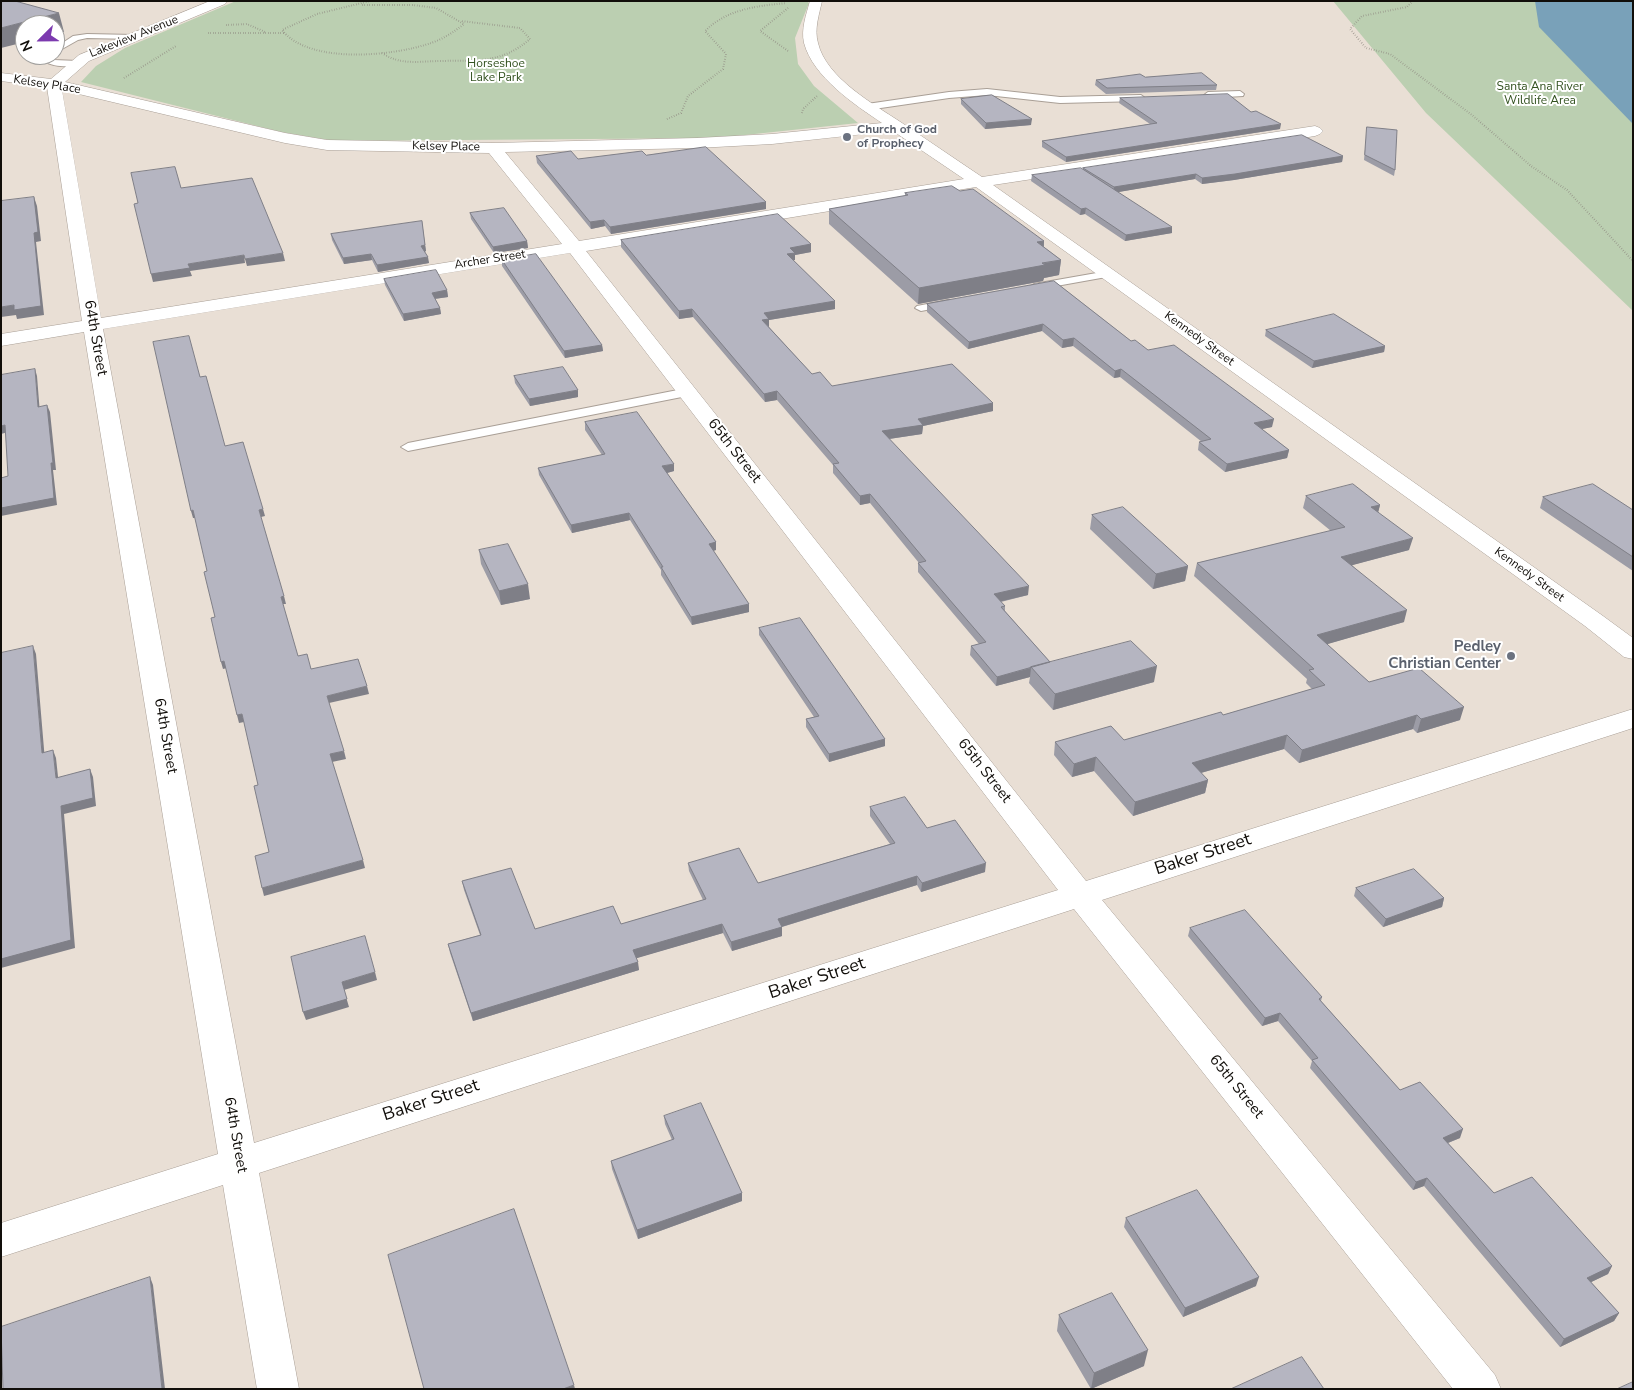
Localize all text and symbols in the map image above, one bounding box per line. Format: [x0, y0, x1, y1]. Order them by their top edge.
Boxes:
street label: Lakeview Avenue [88, 13, 180, 61]
north arrow [15, 15, 65, 65]
text: N [16, 37, 37, 54]
park label: Horseshoe Lake Park [467, 57, 525, 85]
street label: Kelsey Place [12, 73, 82, 97]
park label: Santa Ana River Wildlife Area [1497, 80, 1583, 108]
place label: Church of God of Prophecy [857, 123, 937, 151]
marker: Church of God of Prophecy [841, 131, 853, 143]
street label: Kelsey Place [412, 139, 480, 155]
street label: Archer Street [453, 247, 527, 273]
street label: 64th Street [79, 299, 111, 377]
street label: Kennedy Street [1161, 309, 1237, 369]
street label: 65th Street [703, 415, 765, 487]
street label: Kennedy Street [1491, 545, 1567, 605]
place label: Pedley Christian Center [1388, 638, 1501, 673]
marker: Pedley Christian Center [1505, 650, 1517, 662]
street label: 64th Street [149, 697, 181, 775]
street label: 65th Street [953, 735, 1015, 807]
street label: Baker Street [1152, 829, 1254, 881]
street label: Baker Street [766, 953, 868, 1005]
street label: 65th Street [1205, 1052, 1267, 1122]
street label: Baker Street [380, 1075, 482, 1127]
street label: 64th Street [219, 1096, 251, 1174]

